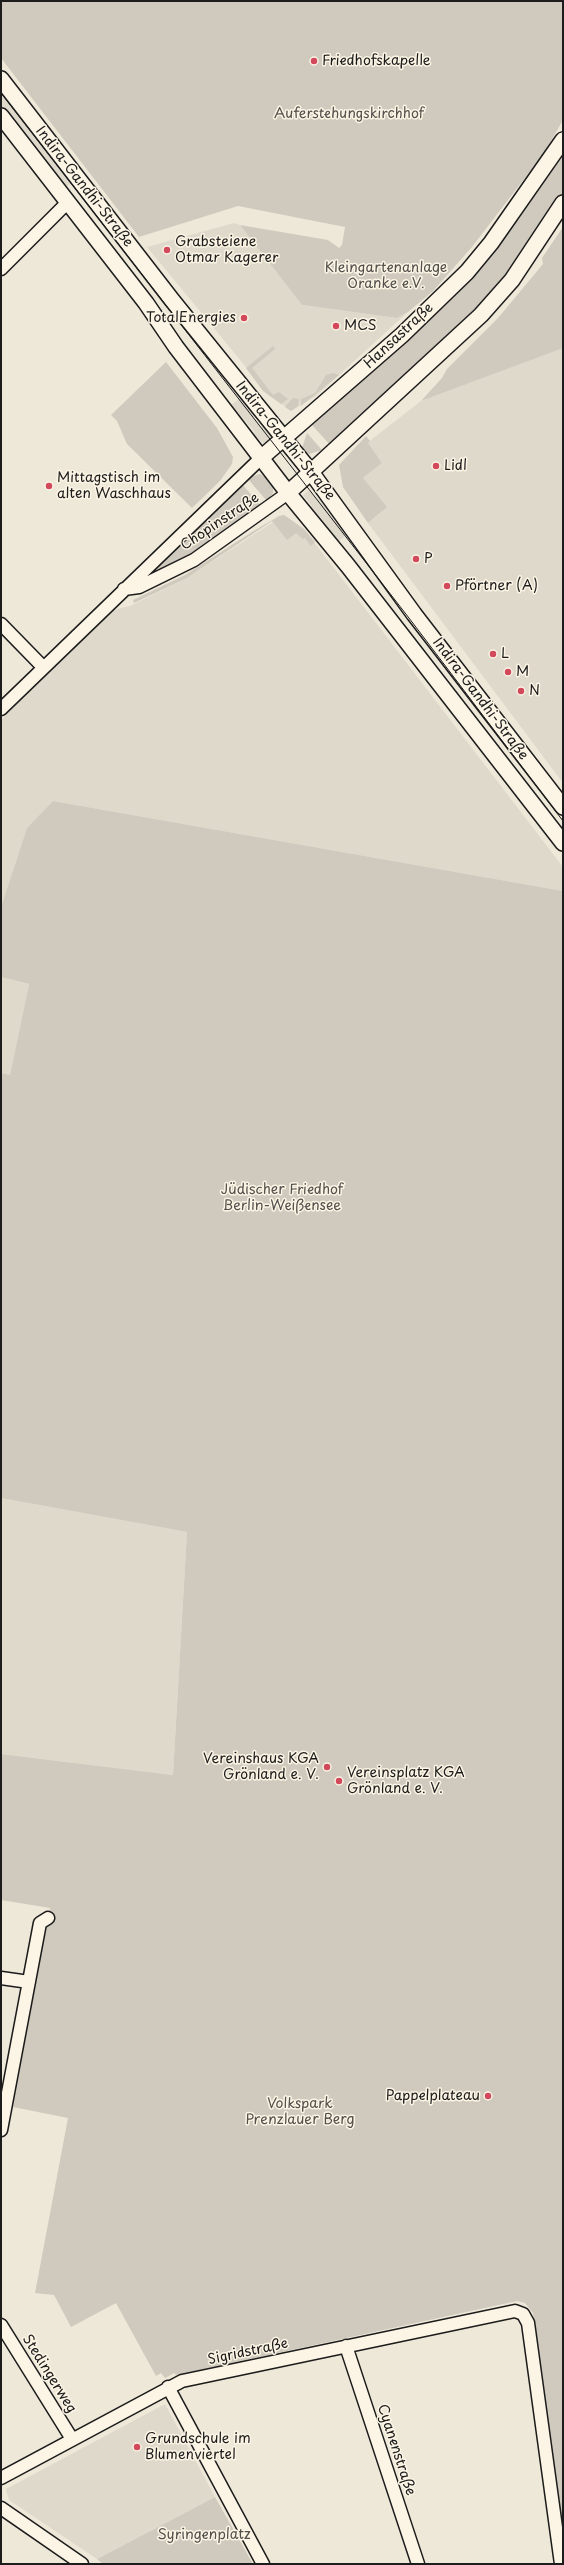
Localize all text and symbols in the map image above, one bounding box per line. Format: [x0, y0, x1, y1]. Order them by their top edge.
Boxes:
place label: Friedhofskapelle [322, 53, 430, 69]
marker: Friedhofskapelle [309, 56, 319, 66]
park label: Auferstehungskirchhof [274, 106, 424, 122]
street label: Indira-Gandhi-Straße [32, 123, 136, 251]
place label: Grabsteiene Otmar Kagerer [175, 234, 278, 266]
marker: Grabsteiene Otmar Kagerer [162, 245, 172, 255]
park label: Kleingartenanlage Oranke e.V. [325, 260, 447, 292]
street label: Hansastraße [361, 300, 437, 372]
place label: TotalEnergies [146, 310, 236, 326]
marker: TotalEnergies [239, 313, 249, 323]
place label: MCS [344, 318, 377, 334]
marker: MCS [331, 321, 341, 331]
street label: Indira-Gandhi-Straße [232, 378, 338, 504]
place label: Lidl [444, 458, 467, 474]
marker: Lidl [431, 461, 441, 471]
place label: Mittagstisch im alten Waschhaus [57, 470, 171, 502]
marker: Mittagstisch im alten Waschhaus [44, 481, 54, 491]
street label: Chopinstraße [178, 490, 262, 554]
place label: P [424, 551, 433, 567]
marker: P [411, 554, 421, 564]
place label: Pförtner (A) [455, 578, 538, 594]
marker: Pförtner (A) [442, 581, 452, 591]
street label: Indira-Gandhi-Straße [429, 635, 531, 763]
place label: L [501, 646, 509, 662]
marker: L [488, 649, 498, 659]
place label: M [516, 664, 529, 680]
marker: M [503, 667, 513, 677]
place label: N [529, 683, 540, 699]
marker: N [516, 686, 526, 696]
park label: Jüdischer Friedhof Berlin-Weißensee [221, 1182, 343, 1214]
place label: Vereinshaus KGA Grönland e. V. [203, 1751, 319, 1784]
marker: Vereinshaus KGA Grönland e. V. [322, 1762, 332, 1772]
place label: Vereinsplatz KGA Grönland e. V. [347, 1765, 465, 1798]
marker: Vereinsplatz KGA Grönland e. V. [334, 1776, 344, 1786]
place label: Pappelplateau [386, 2088, 480, 2104]
marker: Pappelplateau [483, 2091, 493, 2101]
park label: Volkspark Prenzlauer Berg [245, 2096, 355, 2128]
street label: Stedingerweg [18, 2332, 80, 2416]
street label: Sigridstraße [206, 2335, 290, 2369]
street label: Cyanenstraße [373, 2402, 419, 2498]
place label: Grundschule im Blumenviertel [145, 2431, 251, 2464]
marker: Grundschule im Blumenviertel [132, 2442, 142, 2452]
park label: Syringenplatz [157, 2527, 251, 2543]

